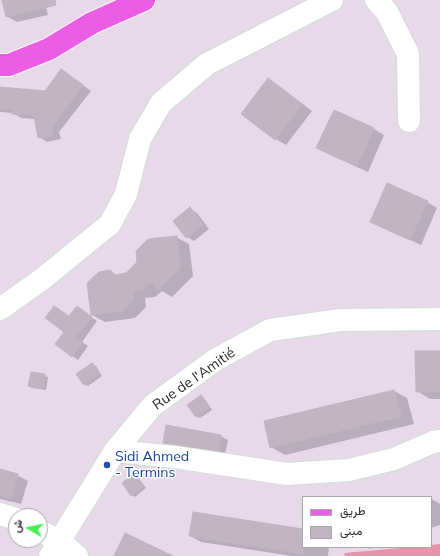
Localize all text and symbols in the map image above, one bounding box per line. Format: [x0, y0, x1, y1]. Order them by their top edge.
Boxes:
street label: Rue de l'Amitié [149, 344, 239, 414]
place label: Sidi Ahmed - Termins [115, 449, 189, 482]
marker: Sidi Ahmed - Termins [102, 460, 112, 470]
legend [302, 496, 432, 548]
text: طريق [340, 503, 365, 518]
north arrow [8, 508, 48, 548]
text: ش [9, 519, 25, 534]
text: مبنى [340, 523, 362, 538]

